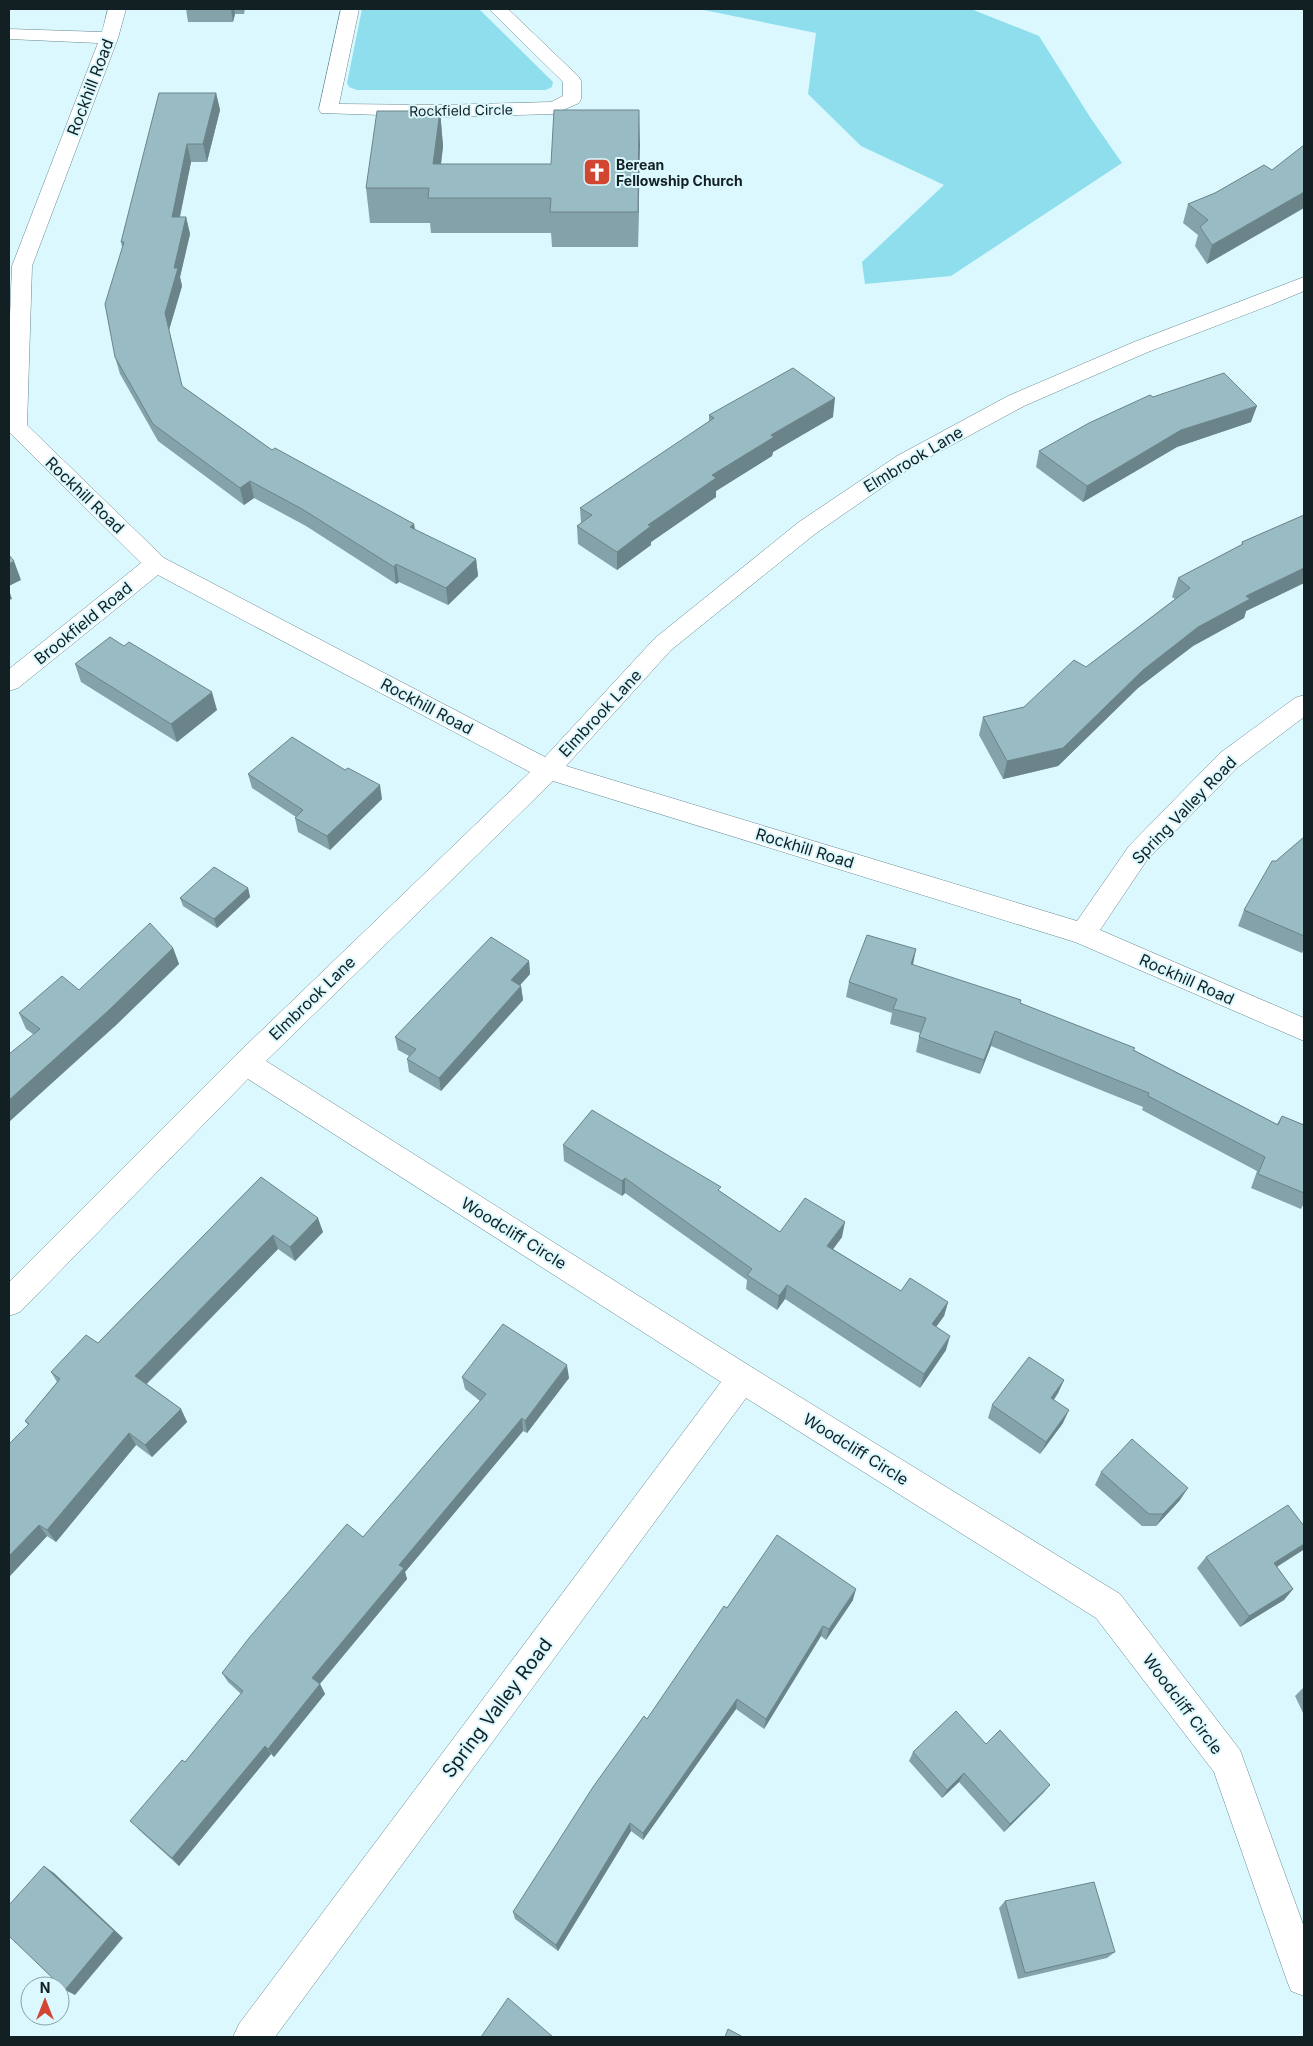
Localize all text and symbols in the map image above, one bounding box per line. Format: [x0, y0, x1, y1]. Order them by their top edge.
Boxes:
street label: Rockhill Road [62, 36, 118, 138]
street label: Rockfield Circle [409, 101, 513, 119]
place label: Berean Fellowship Church [616, 156, 743, 189]
church icon: Berean Fellowship Church [582, 157, 612, 187]
street label: Elmbrook Lane [860, 421, 966, 497]
street label: Rockhill Road [41, 452, 129, 538]
street label: Brookfield Road [30, 577, 136, 669]
street label: Elmbrook Lane [554, 665, 646, 761]
street label: Rockhill Road [377, 673, 477, 739]
street label: Spring Valley Road [1127, 752, 1241, 868]
street label: Rockhill Road [753, 824, 857, 872]
street label: Rockhill Road [1136, 949, 1238, 1009]
street label: Elmbrook Lane [265, 952, 359, 1044]
street label: Woodcliff Circle [458, 1193, 570, 1273]
street label: Woodcliff Circle [800, 1409, 912, 1489]
street label: Spring Valley Road [437, 1634, 557, 1782]
street label: Woodcliff Circle [1139, 1650, 1227, 1758]
north arrow [20, 1976, 70, 2026]
text: N [40, 1979, 50, 1996]

